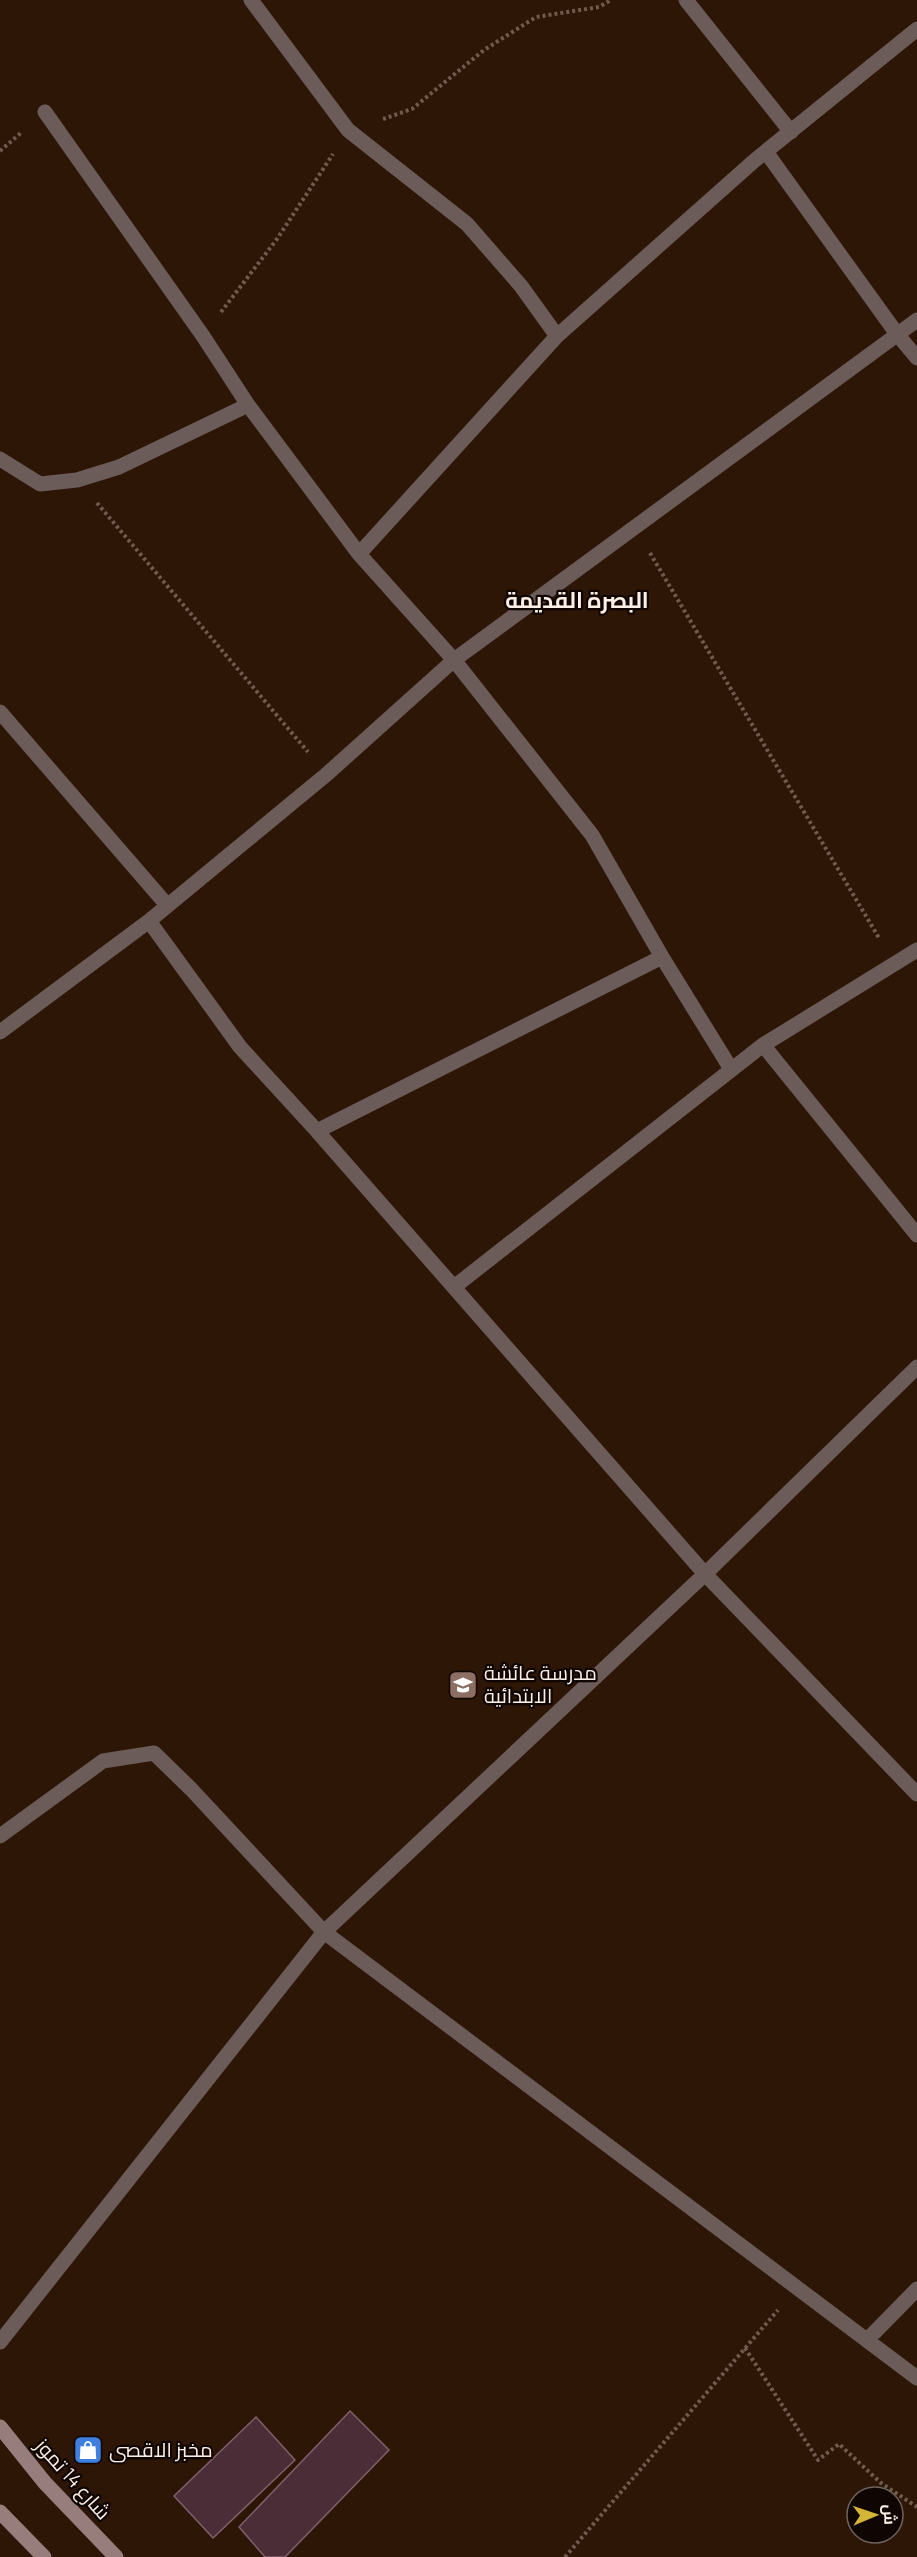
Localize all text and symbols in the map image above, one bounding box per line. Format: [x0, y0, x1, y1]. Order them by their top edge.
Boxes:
district label: البصرة القديمة [505, 586, 649, 614]
place label: مدرسة عائشة الابتدائية [484, 1660, 597, 1707]
school or university icon: مدرسة عائشة الابتدائية [447, 1669, 479, 1701]
street label: شارع 14 تموز [28, 2432, 116, 2526]
shop icon: مخبز الاقصى [72, 2434, 104, 2466]
place label: مخبز الاقصى [109, 2437, 213, 2463]
north arrow [845, 2485, 905, 2545]
text: ش [880, 2504, 900, 2525]

